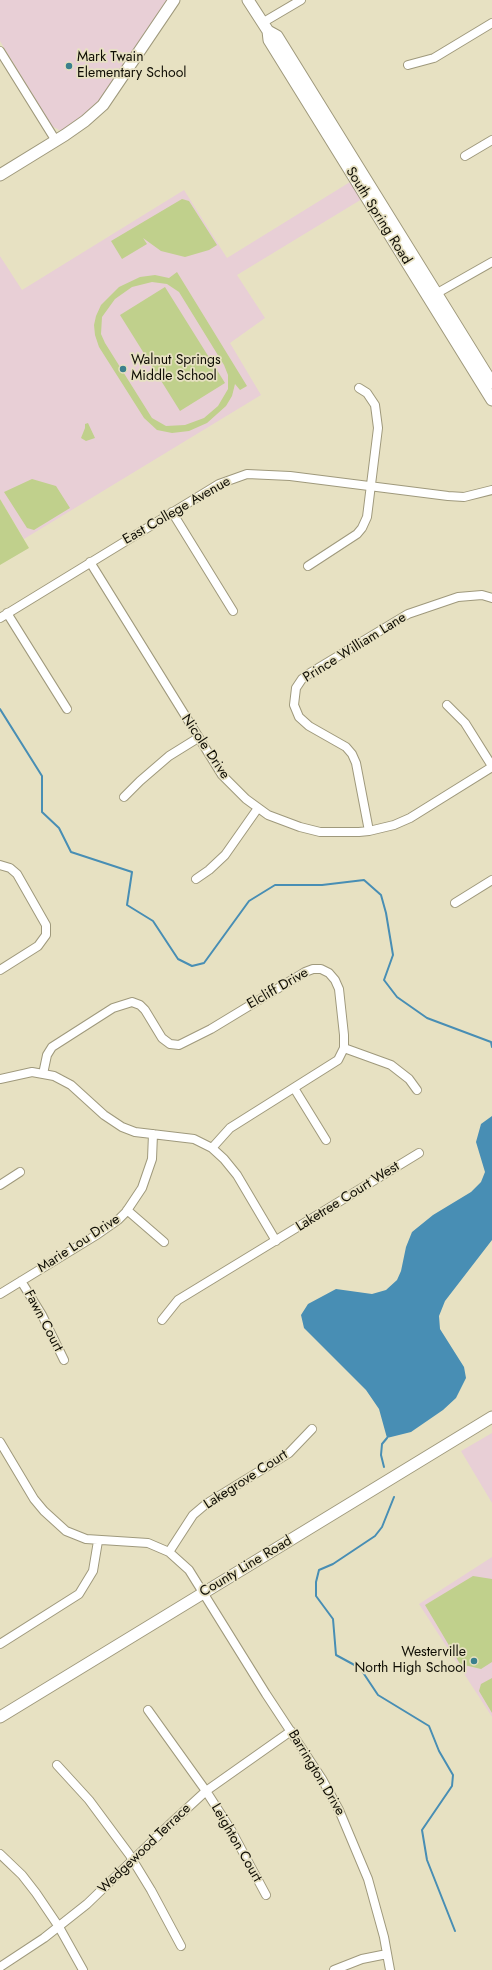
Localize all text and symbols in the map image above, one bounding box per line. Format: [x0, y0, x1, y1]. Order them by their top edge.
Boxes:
place label: Mark Twain Elementary School [77, 50, 187, 82]
marker: Mark Twain Elementary School [64, 61, 74, 71]
street label: South Spring Road [341, 164, 415, 268]
place label: Walnut Springs Middle School [131, 353, 221, 386]
marker: Walnut Springs Middle School [118, 364, 128, 374]
street label: East College Avenue [120, 473, 234, 549]
street label: Prince William Lane [300, 610, 410, 686]
street label: Nicole Drive [177, 711, 233, 783]
street label: Elcliff Drive [244, 965, 312, 1013]
street label: Laketree Court West [293, 1158, 403, 1236]
street label: Marie Lou Drive [35, 1211, 123, 1277]
street label: Fawn Court [20, 1287, 66, 1355]
street label: Lakegrove Court [201, 1447, 291, 1513]
street label: County Line Road [197, 1533, 295, 1601]
place label: Westerville North High School [354, 1645, 466, 1678]
marker: Westerville North High School [469, 1656, 479, 1666]
street label: Barrington Drive [284, 1727, 348, 1819]
street label: Wedgewood Terrace [95, 1800, 195, 1898]
street label: Leighton Court [207, 1801, 265, 1885]

